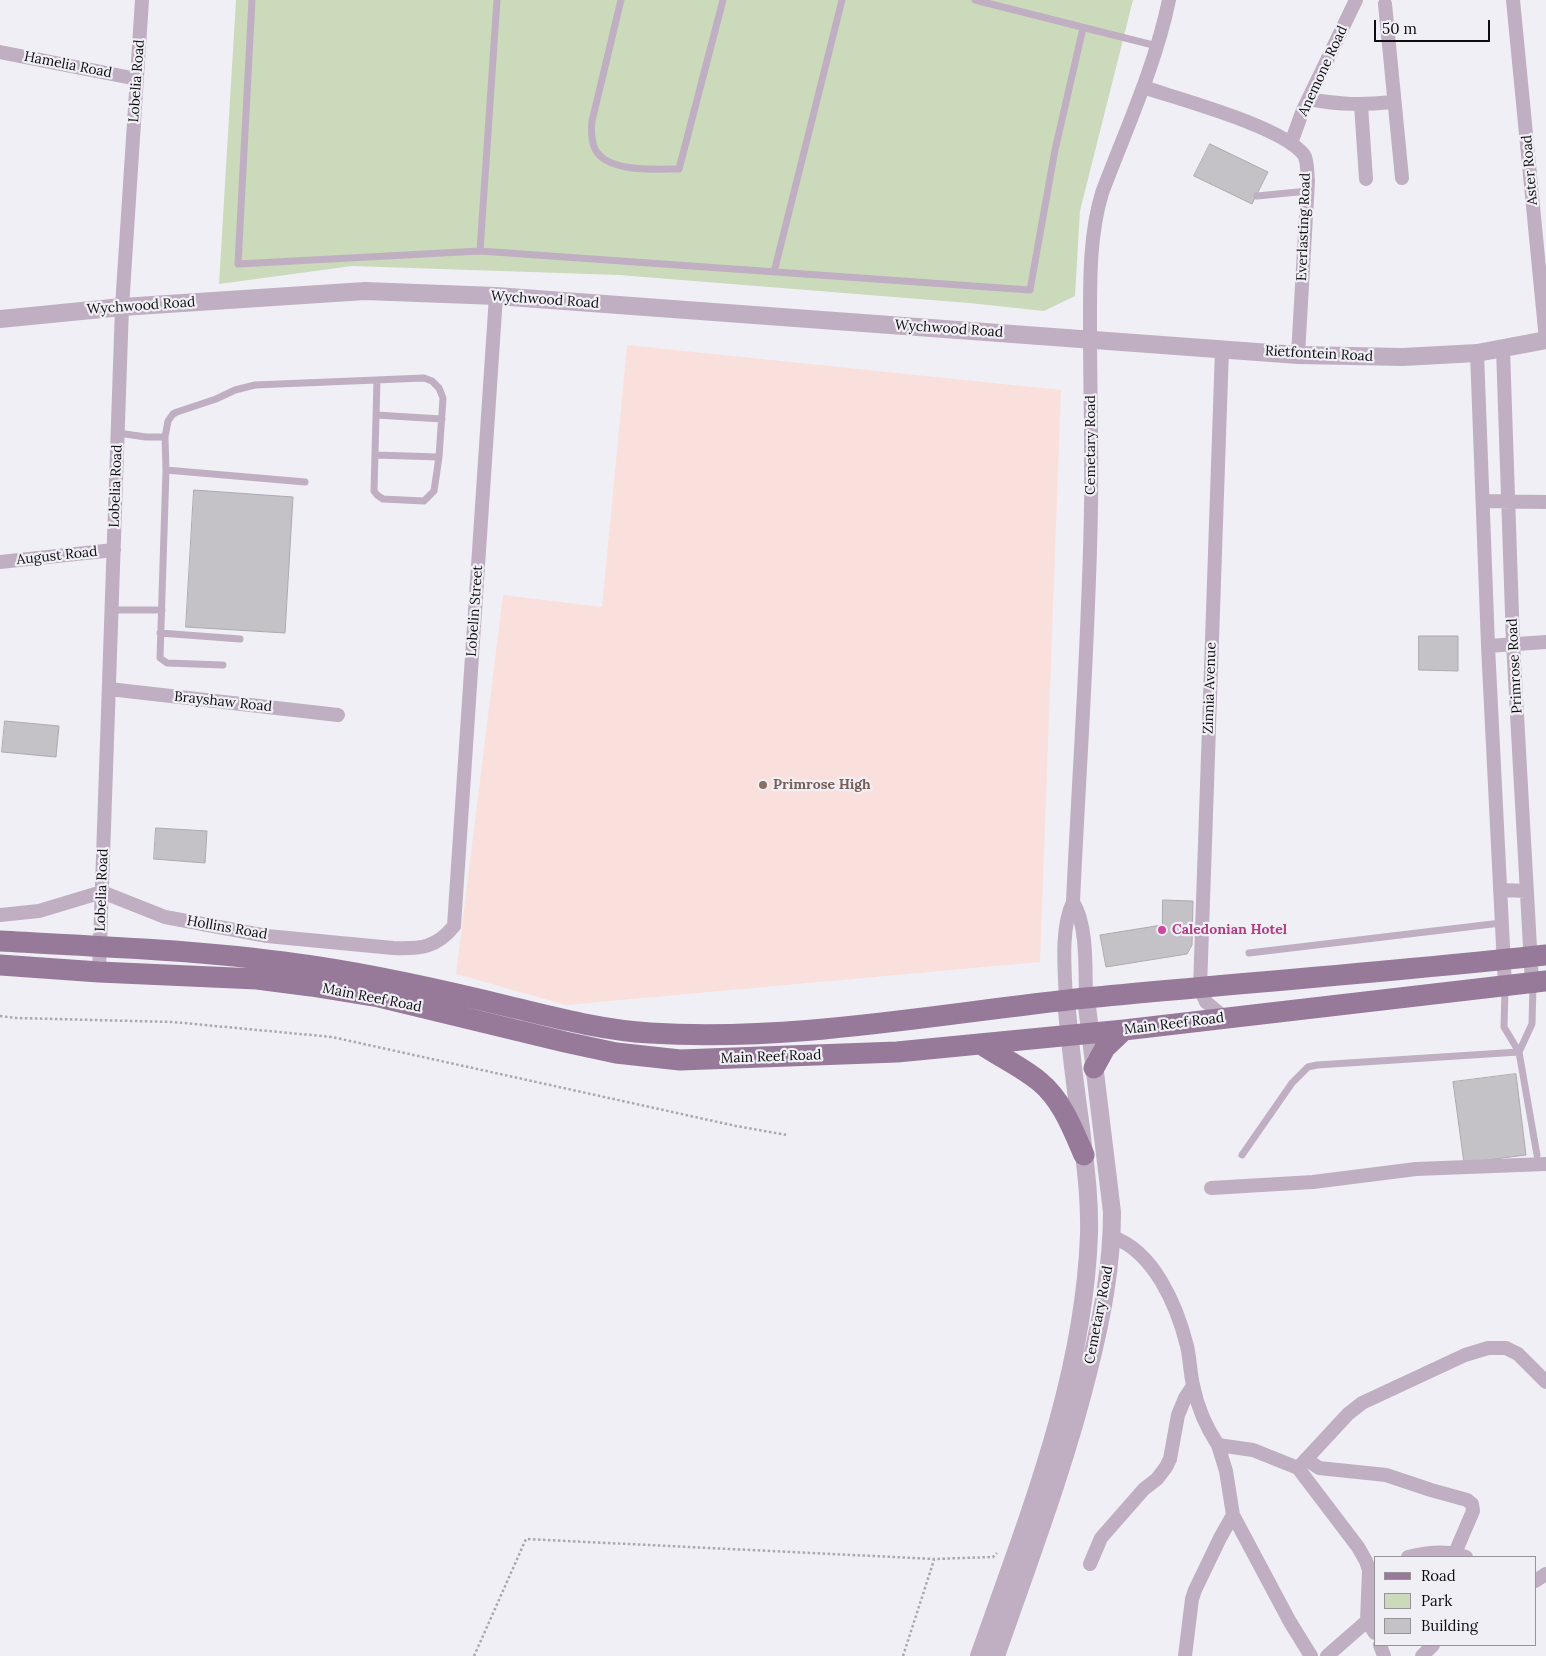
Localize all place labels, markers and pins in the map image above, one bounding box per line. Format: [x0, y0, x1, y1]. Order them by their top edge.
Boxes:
place label: Primrose High [773, 777, 871, 793]
marker: Primrose High [757, 779, 769, 791]
place label: Caledonian Hotel [1172, 922, 1287, 938]
marker: Caledonian Hotel [1156, 924, 1168, 936]

